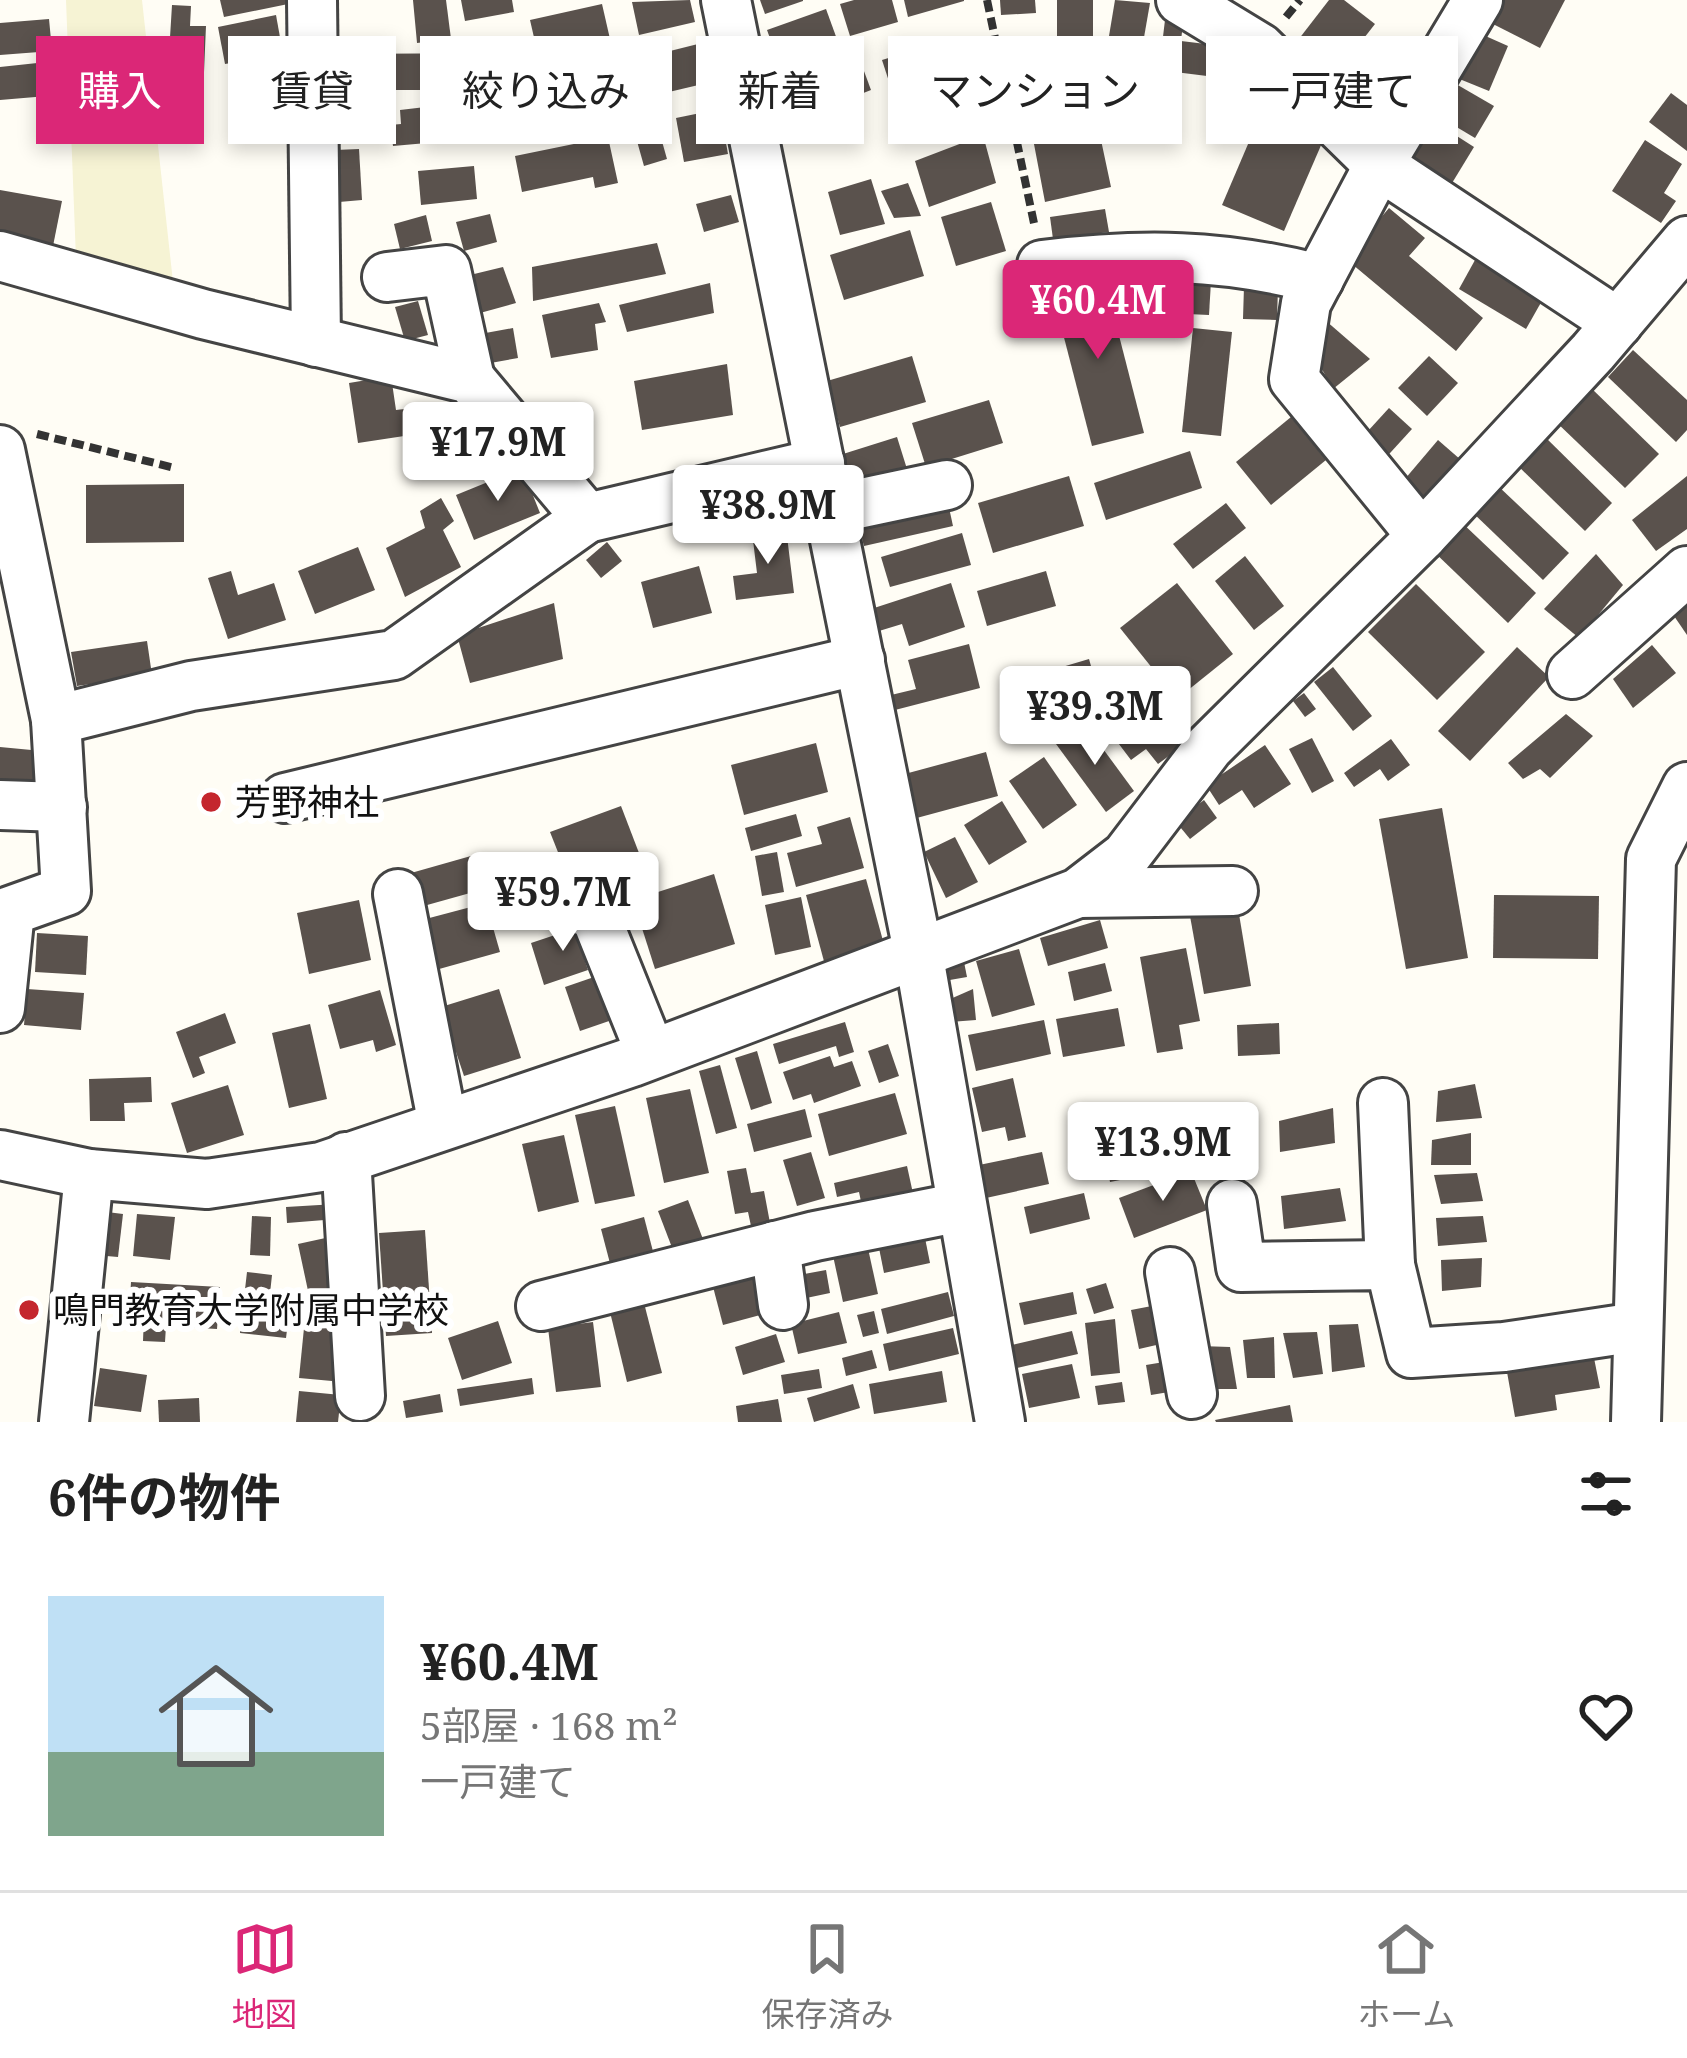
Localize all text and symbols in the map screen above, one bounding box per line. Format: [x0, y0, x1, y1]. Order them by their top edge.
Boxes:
chip: 購入 [36, 36, 204, 144]
chip: 賃貸 [228, 36, 396, 144]
chip: 絞り込み [420, 36, 672, 144]
chip: 新着 [696, 36, 864, 144]
chip: マンション [888, 36, 1182, 144]
chip: 一戸建て [1206, 36, 1458, 144]
pin: ¥60.4M [1000, 260, 1196, 362]
text: ¥60.4M [1030, 272, 1166, 325]
pin: ¥17.9M [400, 402, 596, 504]
text: ¥17.9M [430, 414, 566, 467]
pin: ¥38.9M [670, 465, 866, 567]
text: ¥38.9M [700, 477, 836, 530]
pin: ¥39.3M [997, 666, 1193, 768]
text: ¥39.3M [1027, 678, 1163, 731]
place label: 芳野神社 [235, 777, 379, 826]
marker: 芳野神社 [198, 789, 224, 815]
pin: ¥59.7M [465, 852, 661, 954]
text: ¥59.7M [495, 864, 631, 917]
pin: ¥13.9M [1065, 1102, 1261, 1204]
text: ¥13.9M [1095, 1114, 1231, 1167]
place label: 鳴門教育大学附属中学校 [53, 1285, 449, 1334]
marker: 鳴門教育大学附属中学校 [16, 1297, 42, 1323]
text: 6件の物件 [48, 1461, 281, 1531]
icon: filters [1573, 1461, 1639, 1527]
text: ¥60.4M [420, 1625, 599, 1695]
icon: home [144, 1644, 288, 1788]
icon: heart [1573, 1683, 1639, 1749]
text: 5部屋 · 168 m² [420, 1698, 678, 1751]
text: 一戸建て [420, 1754, 576, 1807]
tab: 地図 [232, 1916, 298, 2036]
tab: 保存済み [761, 1916, 893, 2036]
tab: ホーム [1357, 1916, 1455, 2036]

